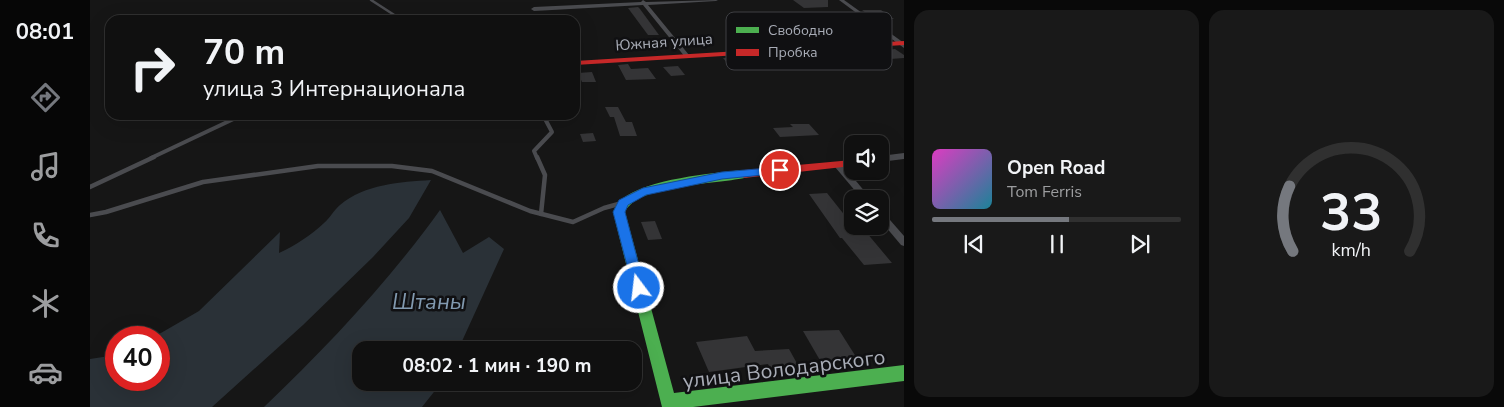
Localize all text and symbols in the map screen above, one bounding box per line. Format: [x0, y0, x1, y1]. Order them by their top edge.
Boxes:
legend [726, 12, 892, 70]
text: 08:01 [16, 17, 74, 47]
text: Свободно [768, 21, 833, 40]
text: 70 m [203, 29, 285, 76]
street label: Южная улица [615, 29, 713, 55]
icon: right [120, 35, 185, 100]
text: Пробка [768, 43, 818, 62]
text: улица 3 Интернационала [203, 74, 465, 104]
icon: directions [28, 80, 63, 115]
map controls [844, 135, 889, 235]
button: sound [844, 135, 889, 180]
icon: music [28, 149, 63, 184]
pin [759, 149, 801, 191]
text: Open Road [1007, 155, 1105, 181]
icon: arrive [766, 156, 794, 184]
text: 33 [1320, 177, 1383, 248]
text: Tom Ferris [1007, 181, 1082, 203]
button: layers [844, 190, 889, 235]
icon: phone [28, 218, 63, 253]
icon: previous [960, 230, 988, 258]
icon: pause [1043, 230, 1071, 258]
icon: next [1126, 230, 1154, 258]
text: km/h [1332, 238, 1371, 262]
position arrow [612, 261, 664, 313]
icon: climate [28, 286, 63, 321]
water label: Штаны [392, 287, 466, 317]
speed limit sign: 40 [105, 326, 170, 391]
street label: улица Володарского [681, 343, 887, 395]
text: 08:02 · 1 мин · 190 m [403, 353, 591, 379]
icon: car [28, 355, 63, 390]

